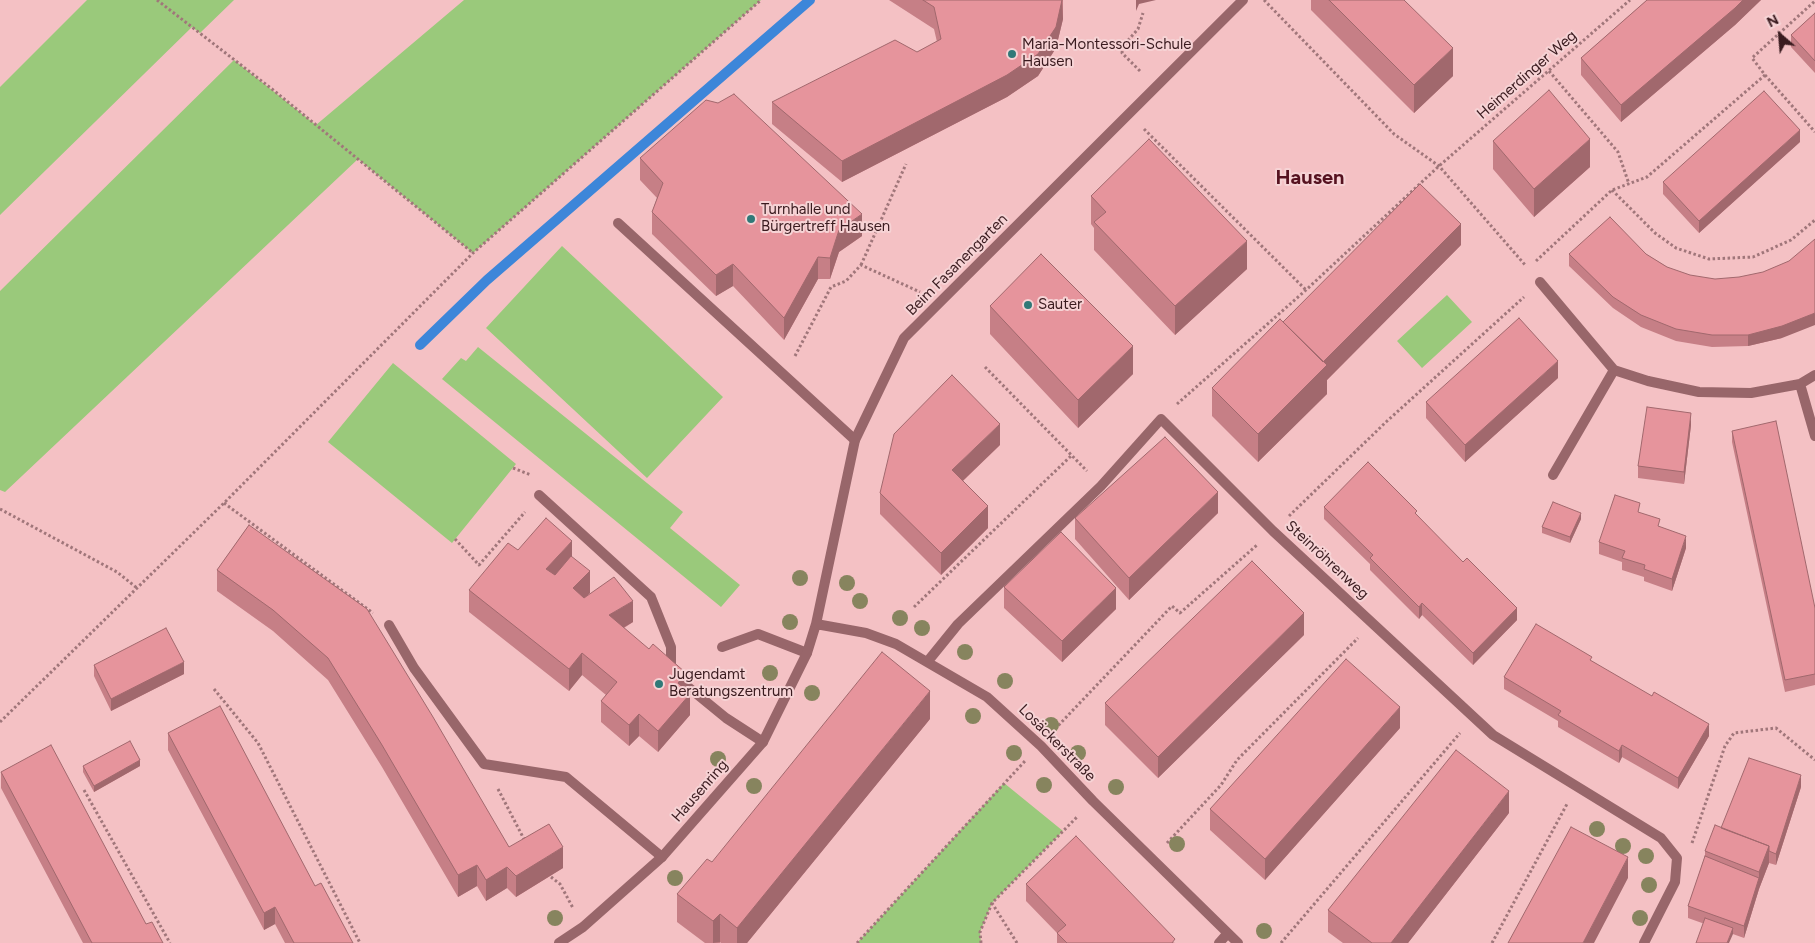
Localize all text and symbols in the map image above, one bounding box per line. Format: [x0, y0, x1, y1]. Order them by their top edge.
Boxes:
north arrow [1755, 10, 1805, 60]
text: N [1764, 11, 1782, 31]
street label: Heimerdinger Weg [1473, 27, 1581, 123]
place label: Maria-Montessori-Schule Hausen [1022, 36, 1191, 71]
marker: Maria-Montessori-Schule Hausen [1006, 48, 1018, 60]
district label: Hausen [1276, 166, 1344, 190]
place label: Turnhalle und Bürgertreff Hausen [761, 201, 890, 236]
street label: Beim Fasanengarten [902, 210, 1012, 320]
marker: Turnhalle und Bürgertreff Hausen [745, 213, 757, 225]
place label: Sauter [1038, 296, 1082, 314]
marker: Sauter [1022, 299, 1034, 311]
street label: Steinröhrenweg [1282, 517, 1372, 603]
place label: Jugendamt Beratungszentrum [669, 666, 793, 701]
marker: Jugendamt Beratungszentrum [653, 678, 665, 690]
street label: Losäckerstraße [1015, 701, 1099, 785]
street label: Hausenring [668, 756, 732, 826]

